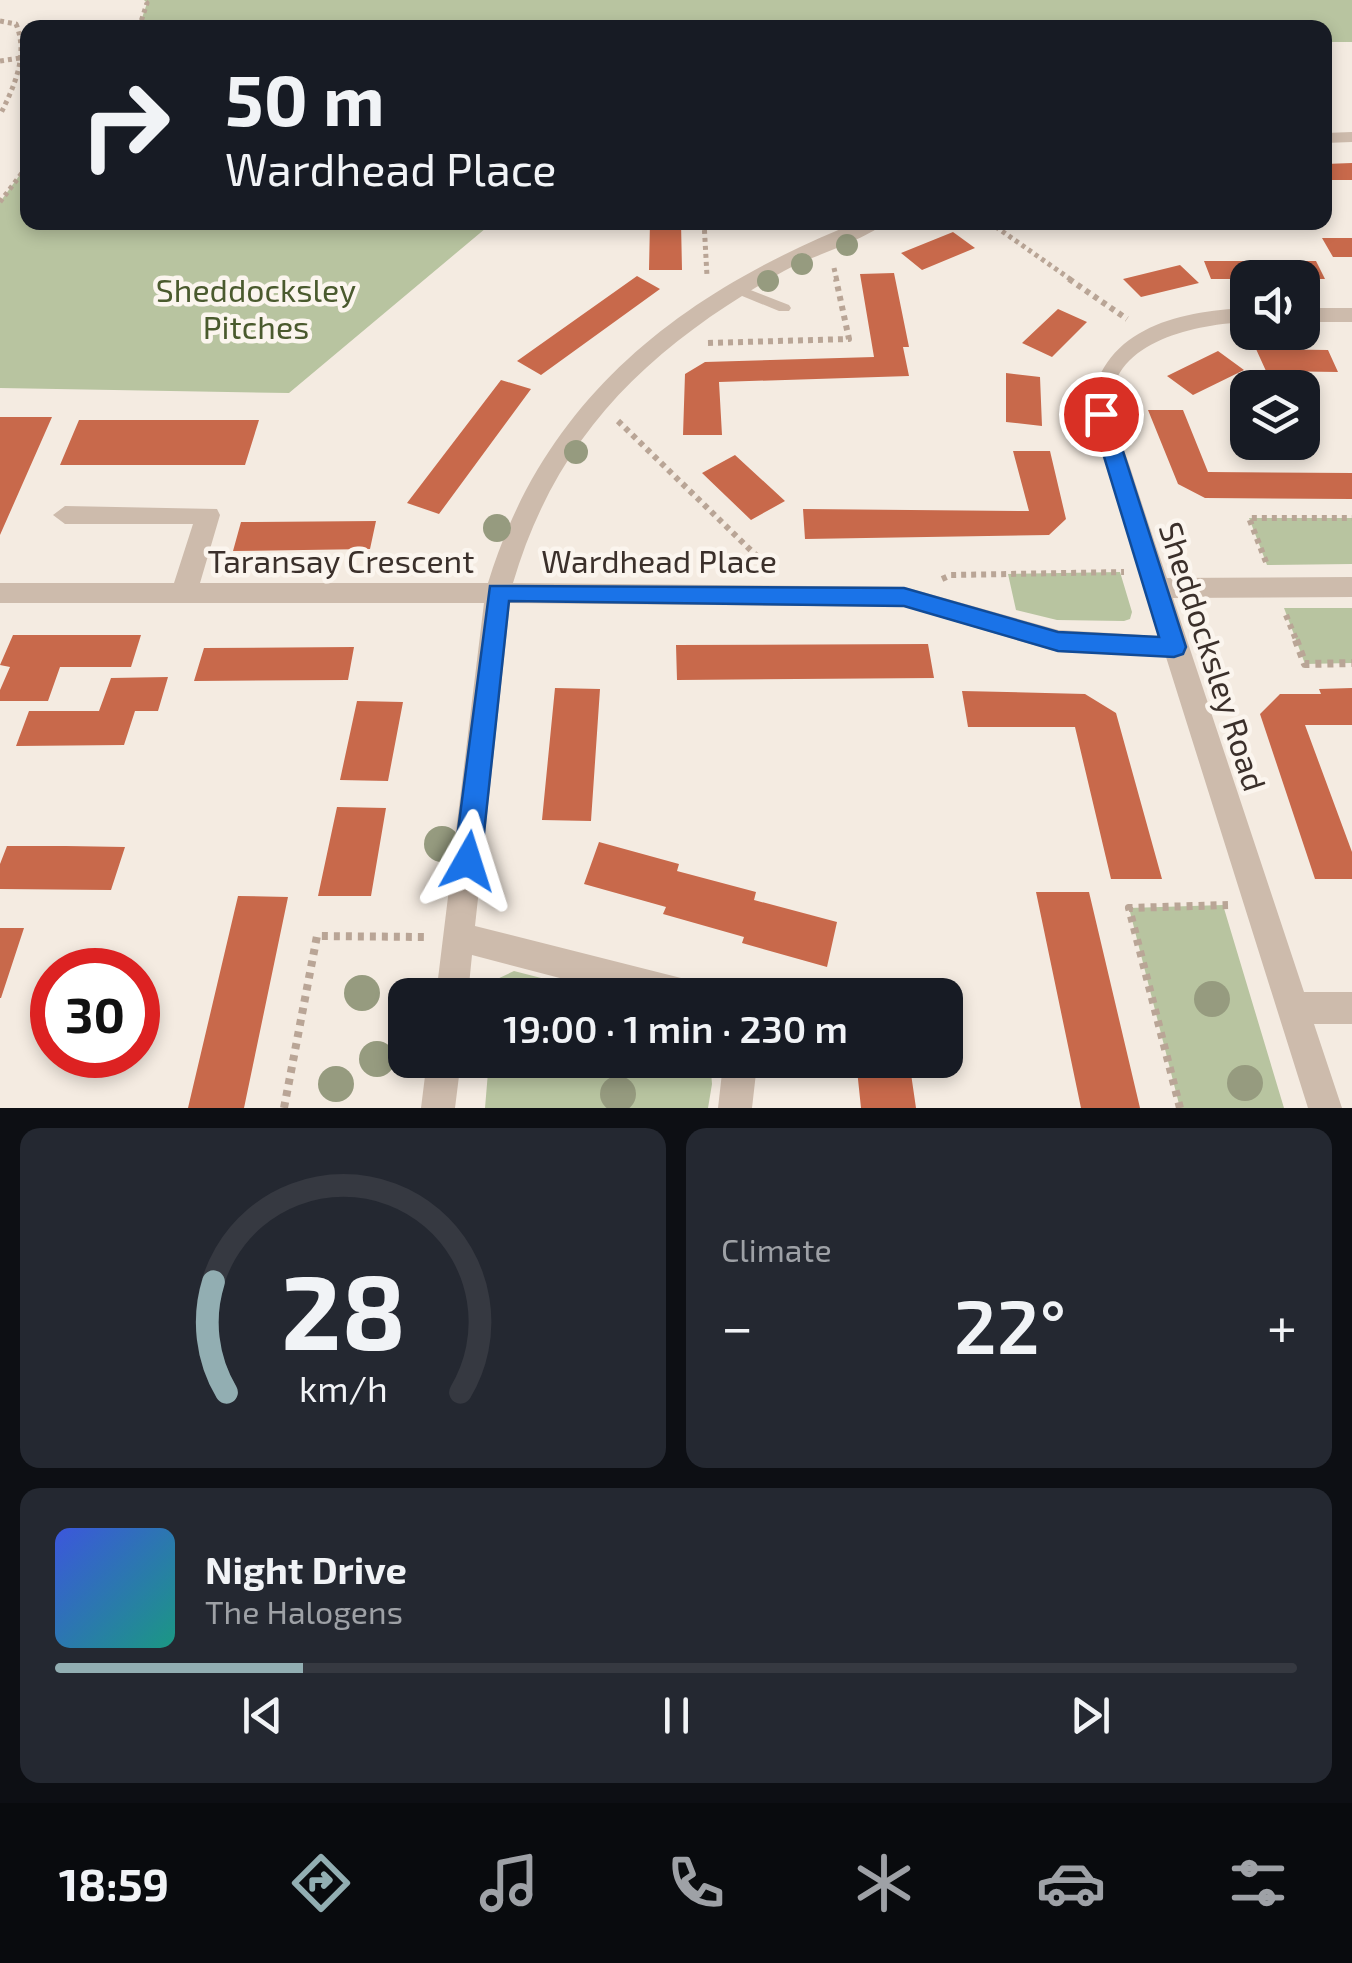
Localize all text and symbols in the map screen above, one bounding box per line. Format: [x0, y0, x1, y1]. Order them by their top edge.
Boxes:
text: 50 m [225, 56, 385, 140]
icon: right [60, 60, 190, 190]
text: Wardhead Place [225, 141, 556, 195]
map controls [1230, 260, 1320, 460]
button: sound [1230, 260, 1320, 350]
park label: Sheddocksley Pitches [156, 270, 356, 345]
button: layers [1230, 370, 1320, 460]
pin [1059, 372, 1144, 457]
icon: arrive [1074, 387, 1129, 442]
street label: Sheddocksley Road [1153, 517, 1275, 795]
street label: Taransay Crescent [208, 541, 474, 579]
street label: Wardhead Place [541, 541, 777, 579]
position arrow [416, 809, 520, 913]
speed limit sign: 30 [30, 948, 160, 1078]
text: 19:00 · 1 min · 230 m [503, 1005, 848, 1051]
text: Climate [721, 1230, 832, 1268]
text: 28 [280, 1246, 406, 1371]
text: 22° [954, 1279, 1066, 1369]
text: − [721, 1292, 753, 1358]
text: + [1267, 1292, 1297, 1358]
text: km/h [299, 1366, 387, 1409]
text: Night Drive [205, 1546, 407, 1592]
text: The Halogens [205, 1592, 403, 1630]
icon: previous [235, 1688, 290, 1743]
icon: pause [649, 1688, 704, 1743]
icon: next [1063, 1688, 1118, 1743]
icon: directions [286, 1848, 356, 1918]
icon: music [474, 1848, 544, 1918]
icon: phone [661, 1848, 731, 1918]
icon: climate [849, 1848, 919, 1918]
icon: car [1036, 1848, 1106, 1918]
icon: filters [1223, 1848, 1293, 1918]
text: 18:59 [59, 1856, 169, 1910]

